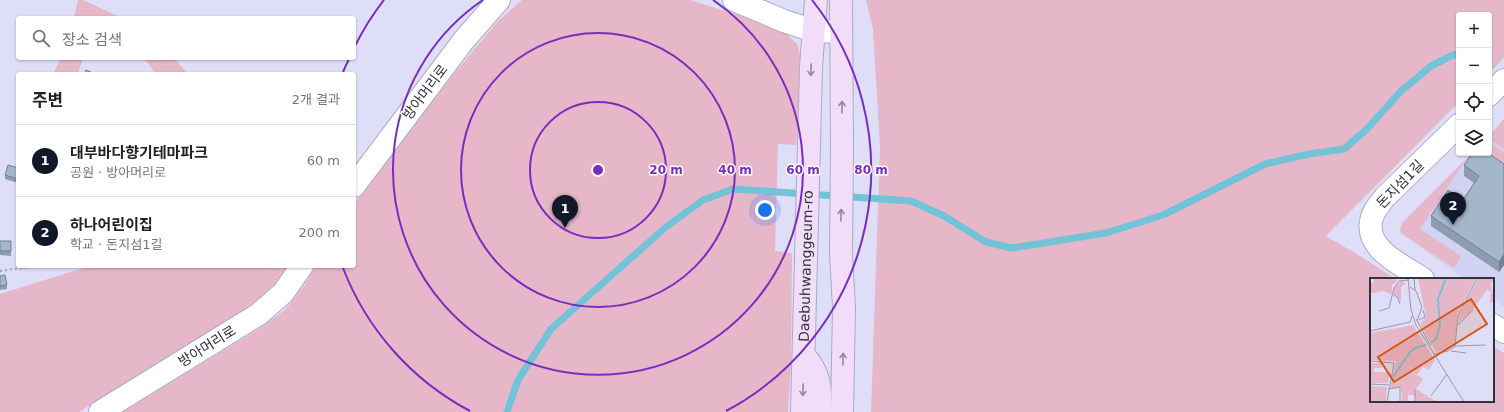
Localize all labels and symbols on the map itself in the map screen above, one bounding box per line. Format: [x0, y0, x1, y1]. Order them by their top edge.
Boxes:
street label: 방아머리로 [399, 61, 451, 123]
one-way arrow [807, 63, 815, 76]
one-way arrow [838, 101, 846, 114]
street label: 돈지섬1길 [1373, 157, 1427, 211]
centre of rings [591, 163, 605, 177]
text: 20 m [649, 163, 683, 177]
text: 40 m [718, 163, 752, 177]
text: 60 m [786, 163, 820, 177]
text: 80 m [854, 163, 888, 177]
street label: Daebuhwanggeum-ro [796, 190, 816, 342]
pin: 2 [1440, 192, 1466, 225]
pin: 1 [552, 195, 578, 228]
your location [755, 200, 775, 220]
one-way arrow [837, 209, 845, 222]
inset map [1370, 278, 1494, 402]
street label: 방아머리로 [175, 322, 239, 370]
one-way arrow [839, 353, 847, 366]
one-way arrow [799, 383, 807, 396]

